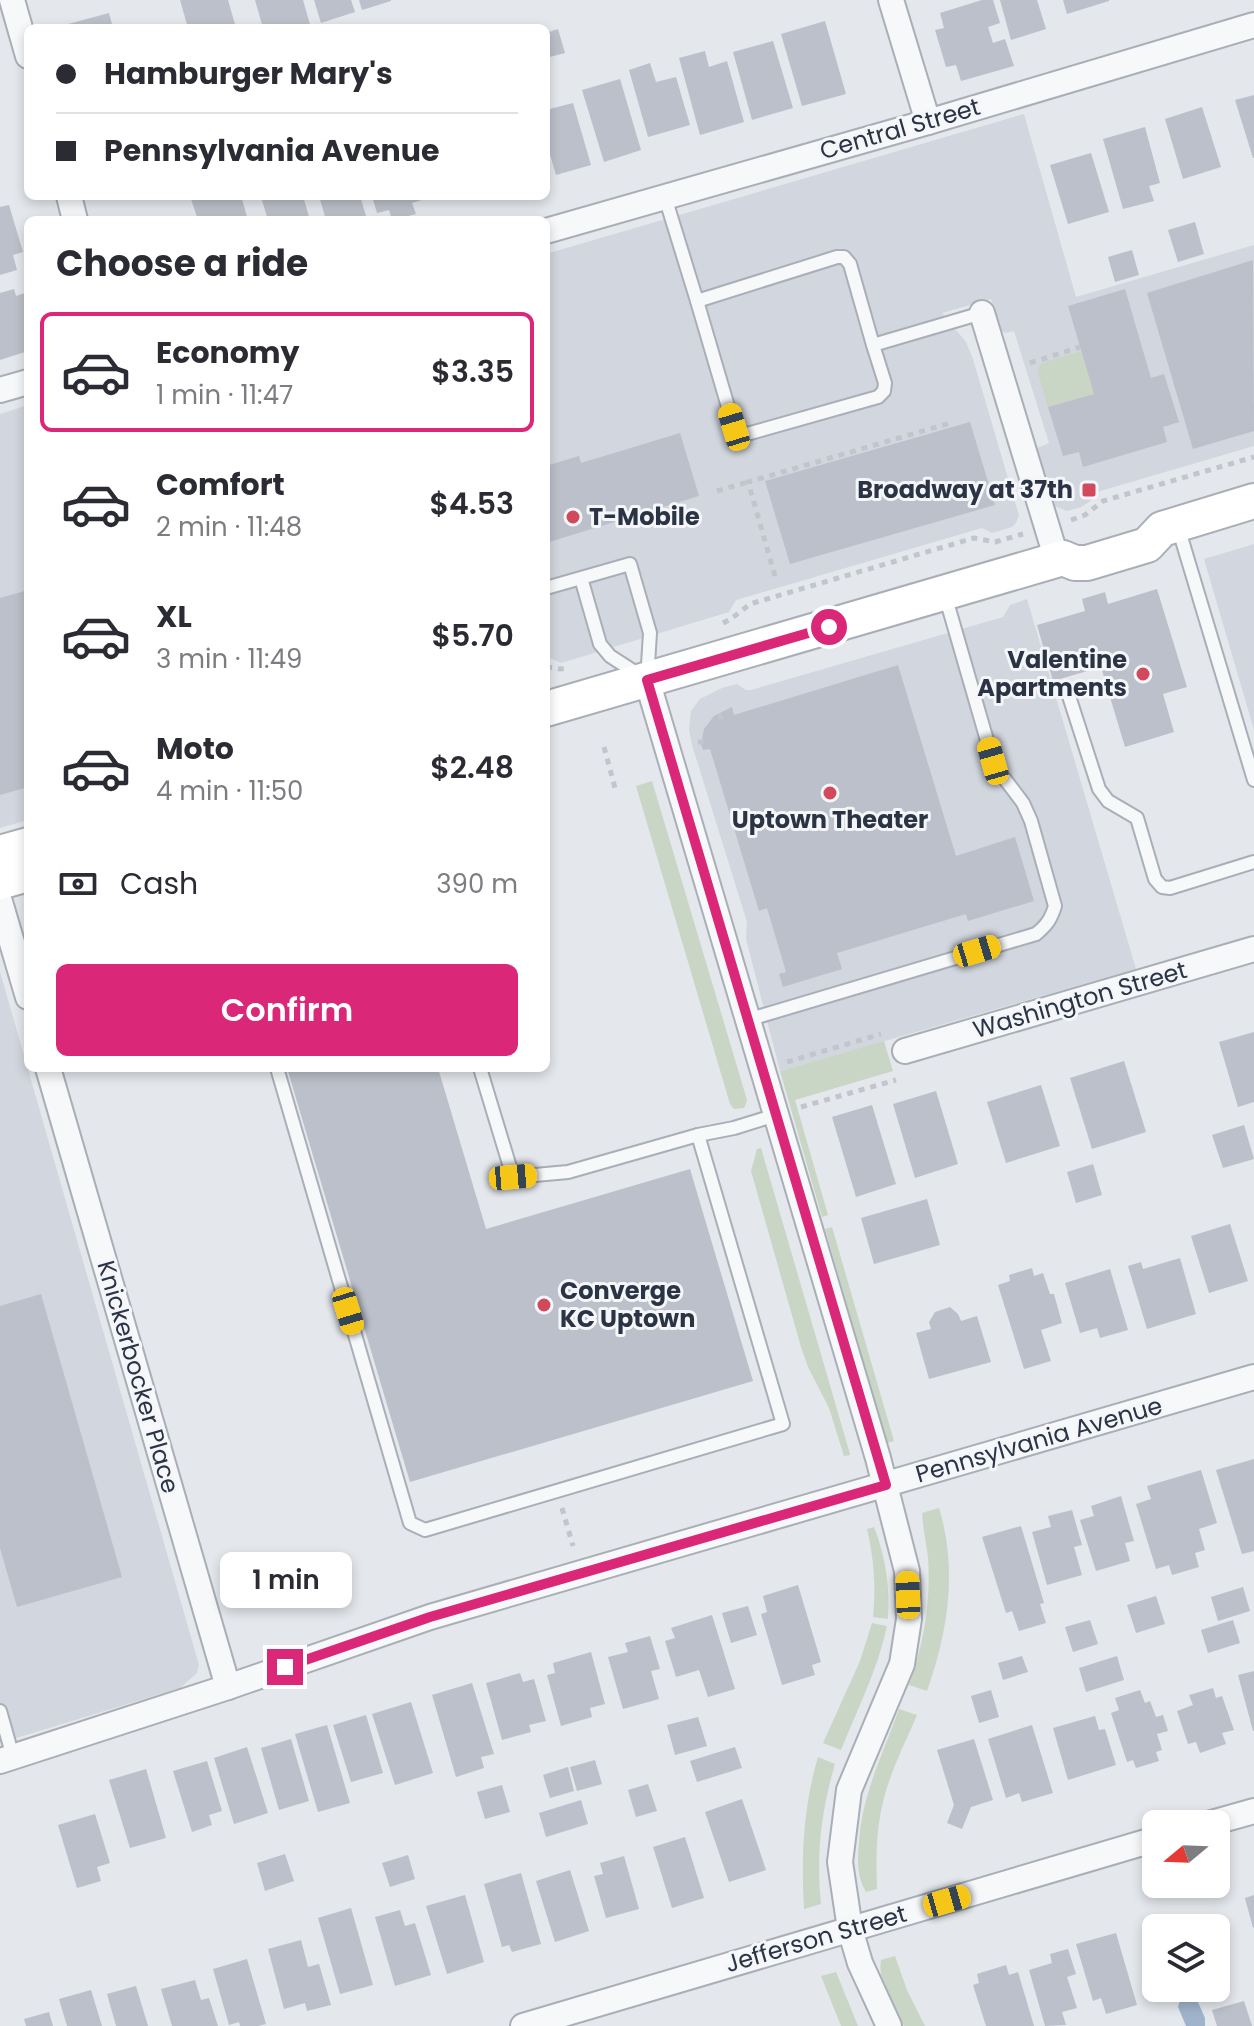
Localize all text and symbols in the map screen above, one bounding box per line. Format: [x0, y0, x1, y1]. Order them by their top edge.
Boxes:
text: Hamburger Mary's [104, 52, 393, 95]
street label: Central Street [816, 90, 984, 167]
text: Pennsylvania Avenue [104, 129, 439, 172]
text: Choose a ride [56, 238, 308, 289]
text: Economy [156, 331, 300, 374]
icon: car [60, 336, 132, 408]
text: $3.35 [431, 350, 514, 393]
text: 1 min · 11:47 [156, 377, 293, 413]
car [716, 401, 752, 453]
text: Comfort [156, 463, 285, 506]
icon: car [60, 468, 132, 540]
place label: Broadway at 37th [857, 473, 1073, 506]
marker: Broadway at 37th [1080, 481, 1098, 499]
text: $4.53 [429, 482, 514, 525]
place label: T-Mobile [589, 500, 700, 533]
marker: T-Mobile [564, 508, 582, 526]
text: 2 min · 11:48 [156, 509, 302, 545]
text: XL [156, 595, 192, 638]
icon: car [60, 600, 132, 672]
route start [811, 609, 847, 645]
text: $5.70 [431, 614, 514, 657]
text: 3 min · 11:49 [156, 641, 302, 677]
place label: Valentine Apartments [977, 643, 1127, 704]
marker: Valentine Apartments [1134, 665, 1152, 683]
text: Moto [156, 727, 234, 770]
icon: car [60, 732, 132, 804]
car [975, 735, 1011, 787]
text: $2.48 [430, 746, 514, 789]
text: 4 min · 11:50 [156, 773, 303, 809]
marker: Uptown Theater [821, 784, 839, 802]
place label: Uptown Theater [732, 803, 928, 836]
icon: cash [56, 862, 100, 906]
text: Cash [120, 862, 198, 905]
text: 390 m [436, 866, 518, 902]
car [951, 933, 1003, 969]
street label: Washington Street [969, 953, 1191, 1046]
button: Confirm [56, 964, 518, 1056]
car [488, 1163, 538, 1191]
street label: Knickerbocker Place [89, 1257, 188, 1497]
place label: Converge KC Uptown [560, 1274, 695, 1335]
car [330, 1285, 366, 1337]
marker: Converge KC Uptown [535, 1296, 553, 1314]
street label: Pennsylvania Avenue [912, 1388, 1166, 1491]
callout: 1 min [219, 1551, 351, 1607]
text: 1 min [252, 1562, 320, 1598]
car [895, 1571, 921, 1619]
route end [267, 1649, 303, 1685]
north arrow [1142, 1810, 1230, 1898]
map controls [1142, 1810, 1230, 2002]
car [921, 1883, 973, 1919]
street label: Jefferson Street [721, 1897, 910, 1980]
button: layers [1142, 1914, 1230, 2002]

